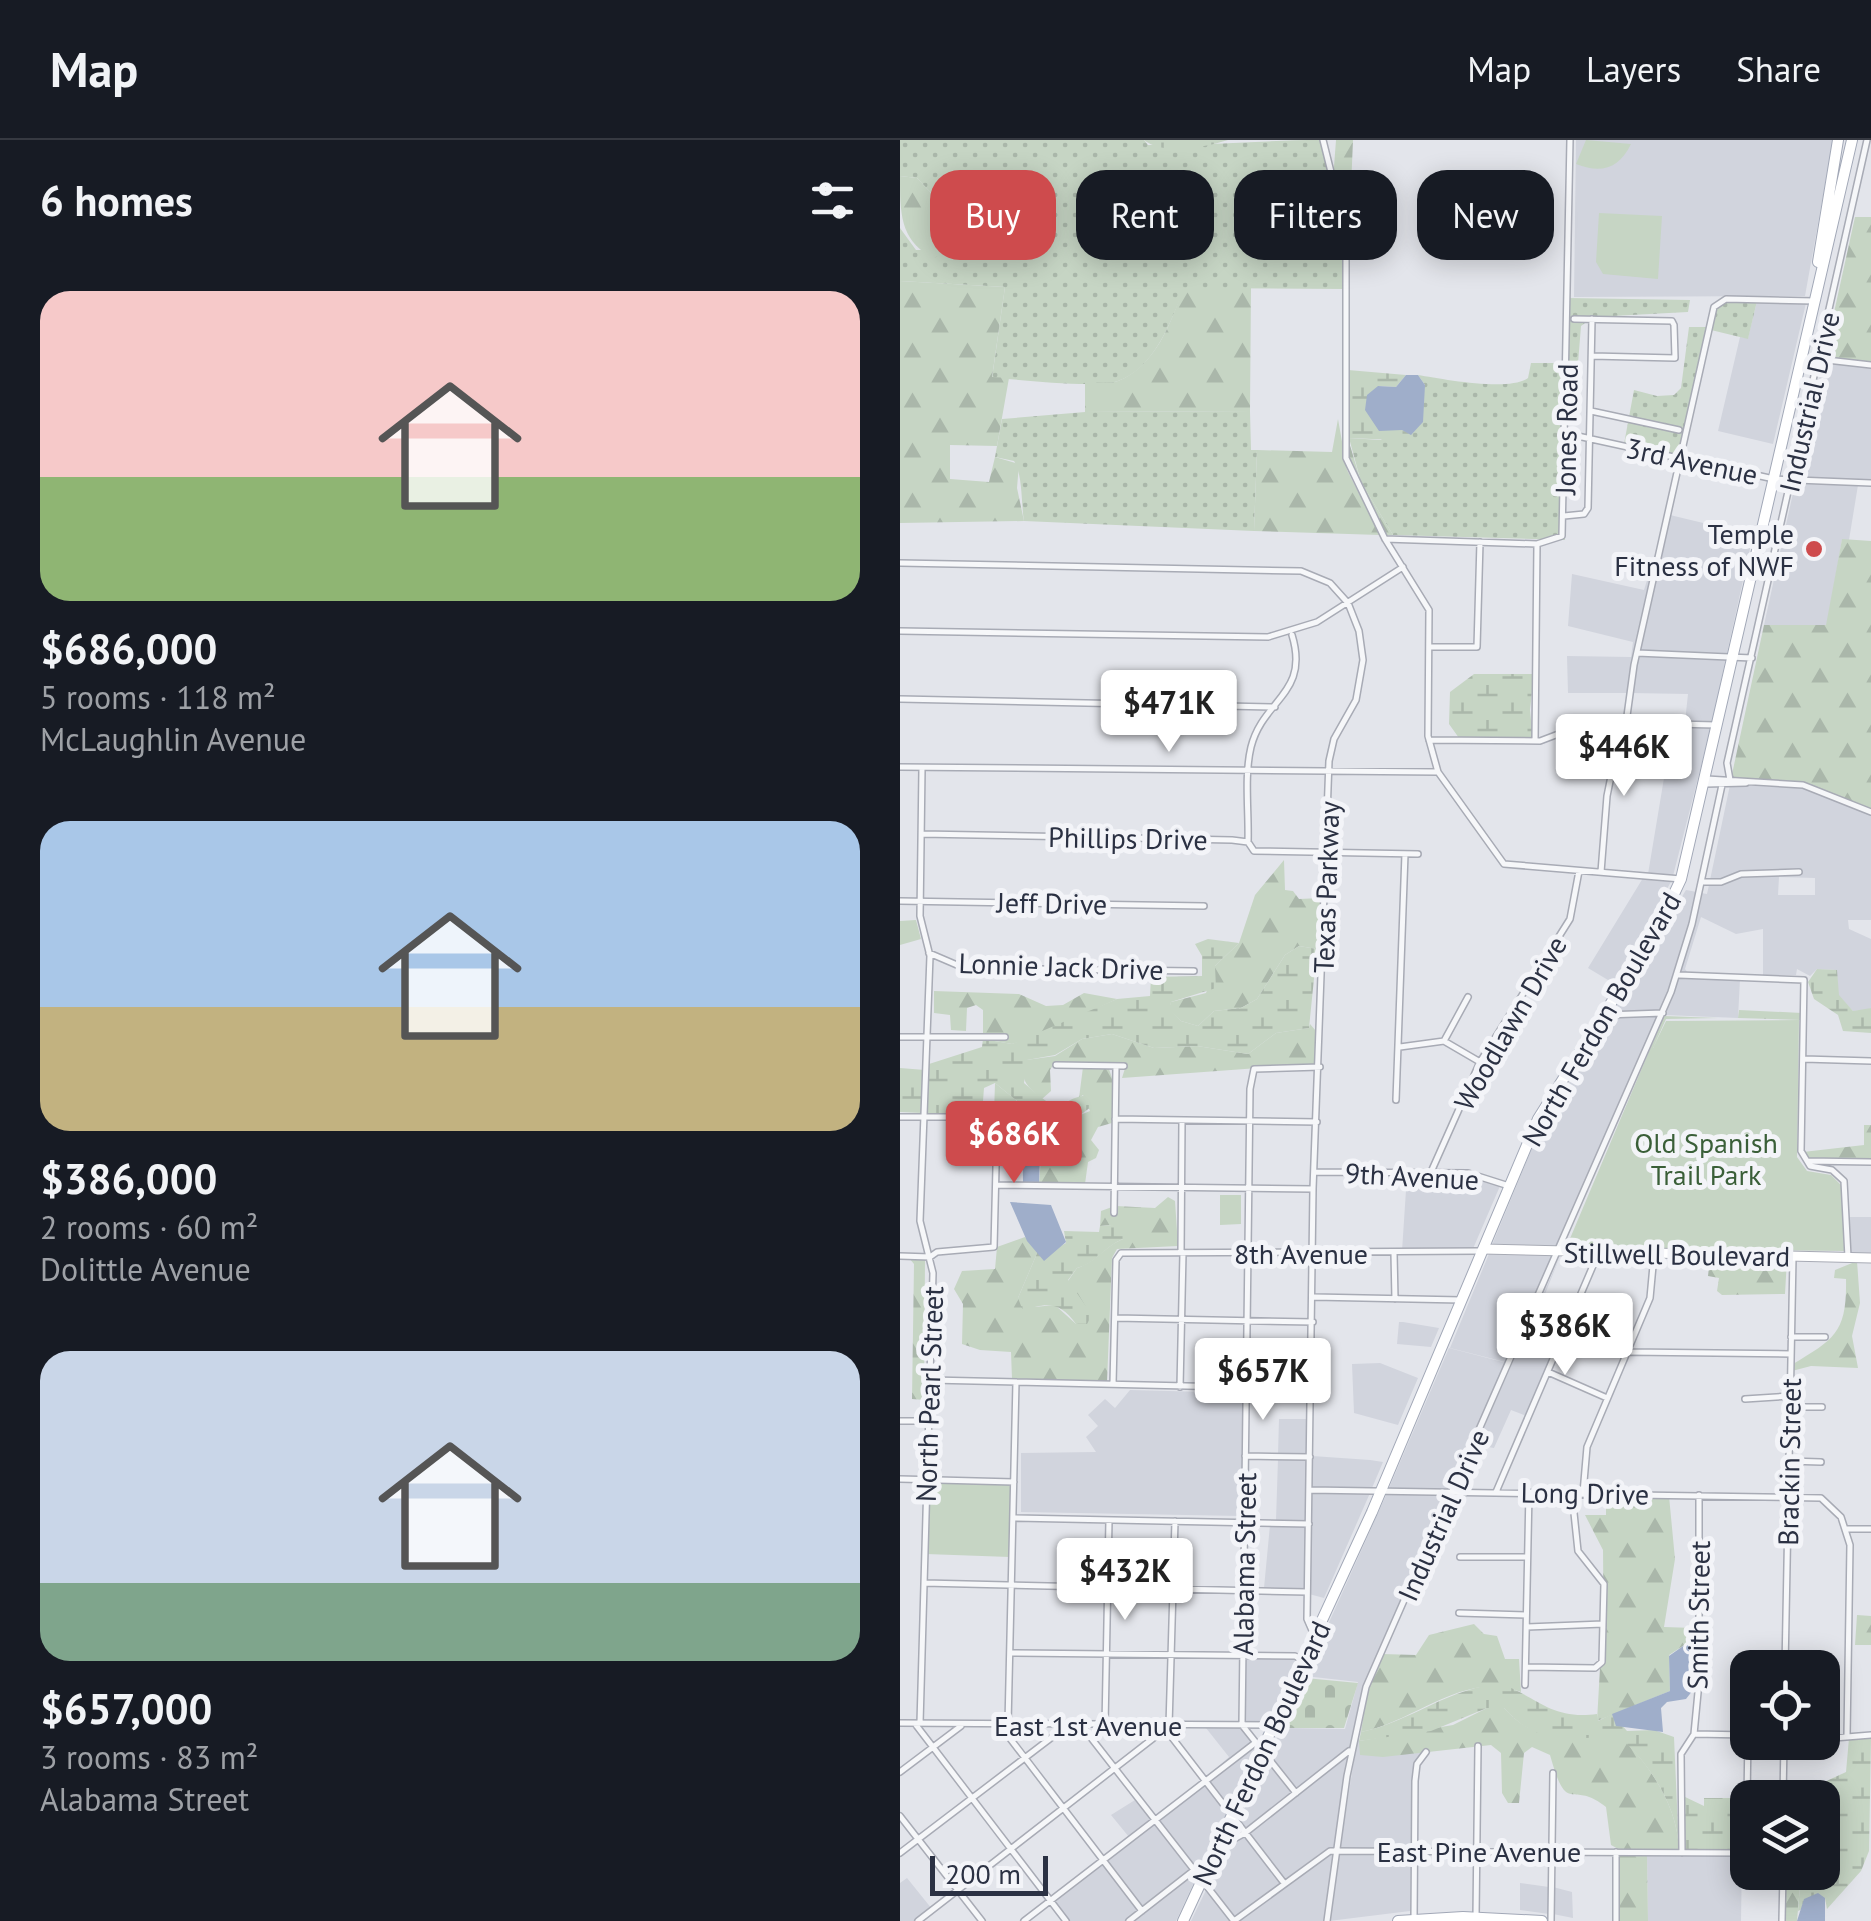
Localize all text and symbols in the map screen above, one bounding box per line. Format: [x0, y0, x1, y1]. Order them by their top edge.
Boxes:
text: Map [50, 38, 138, 100]
text: Map [1467, 46, 1531, 92]
text: Layers [1586, 46, 1681, 92]
text: Share [1736, 46, 1821, 92]
chip: Buy [930, 170, 1056, 260]
chip: Rent [1076, 170, 1214, 260]
chip: Filters [1234, 170, 1397, 260]
chip: New [1417, 170, 1554, 260]
text: 6 homes [40, 173, 193, 228]
icon: filters [805, 173, 860, 228]
street label: Industrial Drive [1770, 308, 1848, 496]
icon: home [360, 356, 540, 536]
street label: Jones Road [1546, 363, 1586, 496]
street label: 3rd Avenue [1623, 429, 1761, 493]
place label: Temple Fitness of NWF [1614, 515, 1794, 584]
marker: Temple Fitness of NWF [1803, 538, 1825, 560]
text: $686,000 [40, 621, 217, 676]
pin: $471K [1099, 670, 1239, 755]
text: 5 rooms · 118 m² [40, 676, 276, 718]
text: $471K [1123, 681, 1215, 723]
pin: $446K [1554, 714, 1694, 799]
text: McLaughlin Avenue [40, 718, 306, 760]
text: $446K [1578, 725, 1670, 767]
street label: Texas Parkway [1305, 800, 1347, 974]
street label: Phillips Drive [1048, 818, 1208, 858]
street label: Jeff Drive [995, 884, 1108, 922]
street label: North Ferdon Boulevard [1513, 885, 1689, 1153]
icon: home [360, 886, 540, 1066]
street label: Woodlawn Drive [1445, 929, 1575, 1117]
street label: Lonnie Jack Drive [958, 944, 1164, 988]
pin: $686K [944, 1101, 1084, 1186]
text: $686K [968, 1112, 1060, 1154]
park label: Old Spanish Trail Park [1634, 1124, 1778, 1193]
text: $386,000 [40, 1151, 217, 1206]
street label: 9th Avenue [1344, 1154, 1480, 1198]
text: 2 rooms · 60 m² [40, 1206, 258, 1248]
street label: Stillwell Boulevard [1563, 1234, 1791, 1274]
street label: 8th Avenue [1234, 1235, 1368, 1272]
text: Dolittle Avenue [40, 1248, 251, 1290]
street label: North Pearl Street [907, 1285, 951, 1503]
pin: $386K [1495, 1293, 1635, 1378]
text: $386K [1519, 1304, 1611, 1346]
pin: $657K [1193, 1338, 1333, 1423]
text: $657K [1217, 1349, 1309, 1391]
street label: Brackin Street [1769, 1377, 1809, 1546]
icon: home [360, 1416, 540, 1596]
street label: Industrial Drive [1389, 1423, 1497, 1607]
street label: Alabama Street [1224, 1472, 1264, 1656]
street label: Long Drive [1520, 1473, 1650, 1513]
pin: $432K [1055, 1538, 1195, 1623]
street label: Smith Street [1678, 1540, 1718, 1690]
text: $432K [1079, 1549, 1171, 1591]
street label: North Ferdon Boulevard [1183, 1615, 1339, 1891]
map controls [1730, 1650, 1840, 1890]
button: locate [1730, 1650, 1840, 1760]
text: $657,000 [40, 1681, 212, 1736]
street label: East 1st Avenue [994, 1707, 1182, 1744]
text: 3 rooms · 83 m² [40, 1736, 258, 1778]
text: Alabama Street [40, 1778, 249, 1820]
button: layers [1730, 1780, 1840, 1890]
street label: East Pine Avenue [1377, 1833, 1581, 1870]
scale bar [930, 1851, 1048, 1896]
text: 200 m [945, 1855, 1021, 1892]

